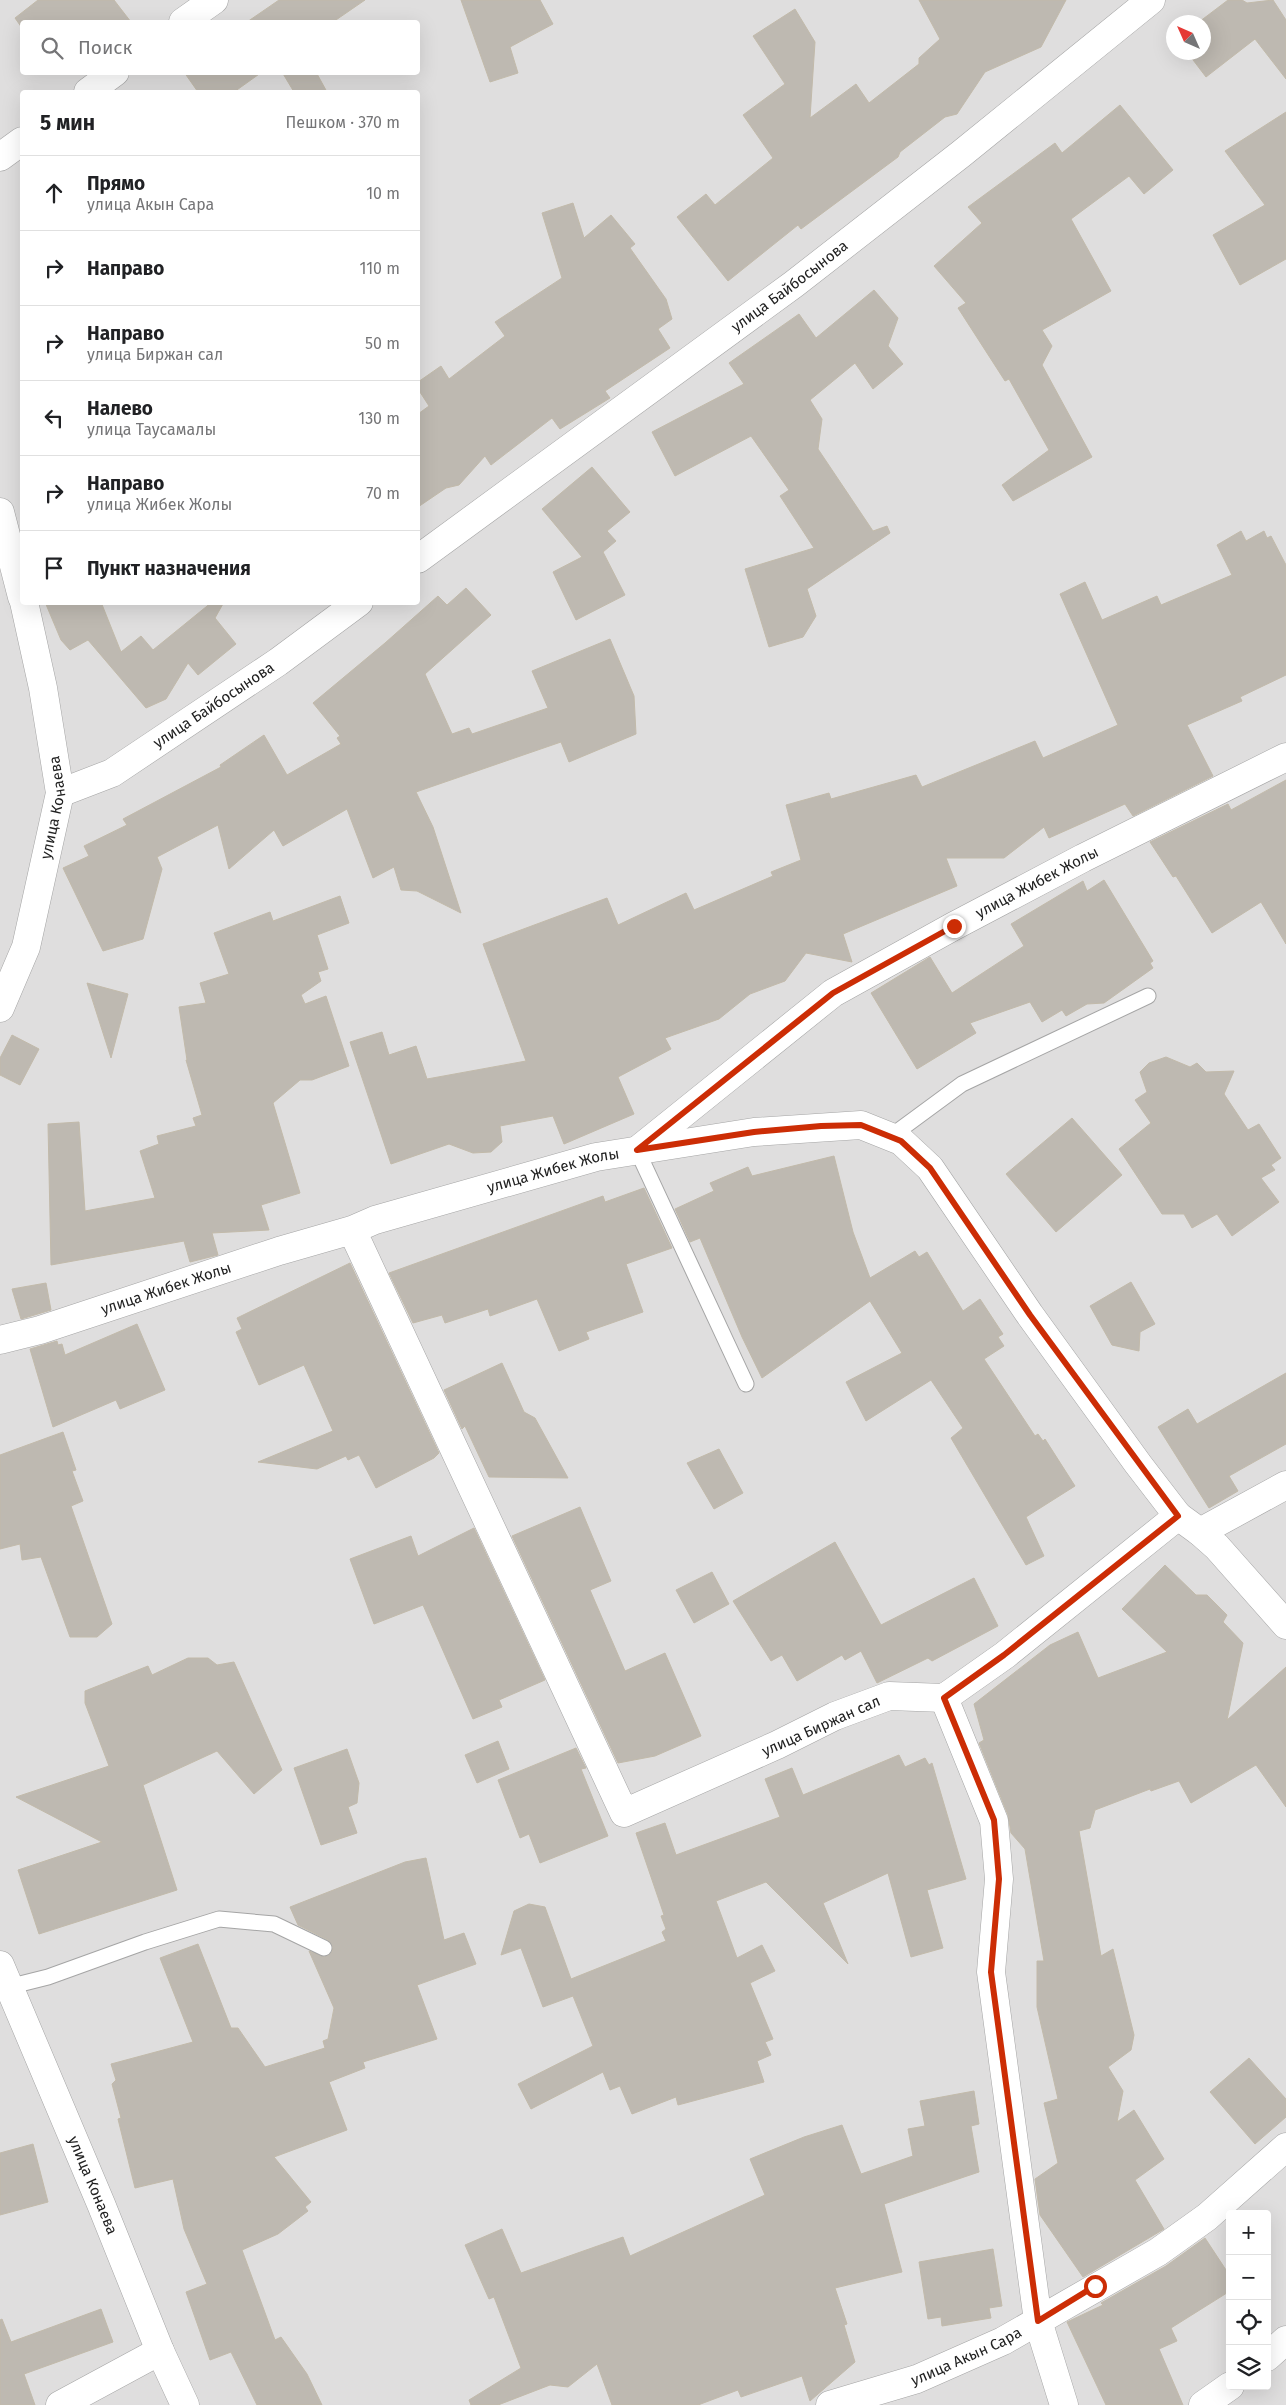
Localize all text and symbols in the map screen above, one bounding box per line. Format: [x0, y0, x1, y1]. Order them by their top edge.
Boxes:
north arrow [1166, 15, 1211, 60]
search box [20, 20, 420, 75]
icon: search [38, 34, 66, 62]
text: Поиск [78, 36, 132, 59]
text: 5 мин [40, 110, 95, 136]
text: Пешком · 370 m [285, 113, 400, 132]
text: Прямо [87, 172, 145, 195]
icon: ahead [40, 179, 68, 207]
text: 10 m [366, 184, 400, 203]
text: улица Акын Сара [87, 195, 214, 214]
street label: улица Байбосынова [728, 236, 852, 336]
icon: right [40, 254, 68, 282]
text: Направо [87, 257, 164, 280]
text: 110 m [359, 259, 400, 278]
text: Направо [87, 322, 164, 345]
icon: right [40, 329, 68, 357]
text: 50 m [365, 334, 400, 353]
text: улица Биржан сал [87, 345, 223, 364]
text: Налево [87, 397, 153, 420]
icon: left [40, 404, 68, 432]
text: 130 m [358, 409, 400, 428]
text: улица Таусамалы [87, 420, 216, 439]
text: Направо [87, 472, 164, 495]
icon: right [40, 479, 68, 507]
text: 70 m [366, 484, 400, 503]
text: улица Жибек Жолы [87, 495, 232, 514]
icon: arrive [40, 554, 68, 582]
text: Пункт назначения [87, 557, 251, 580]
street label: улица Байбосынова [150, 658, 277, 752]
street label: улица Конаева [37, 755, 70, 861]
street label: улица Жибек Жолы [972, 843, 1101, 922]
route end [943, 915, 966, 938]
street label: улица Жибек Жолы [485, 1144, 620, 1197]
street label: улица Жибек Жолы [99, 1258, 234, 1318]
street label: улица Биржан сал [759, 1692, 883, 1760]
street label: улица Конаева [64, 2133, 121, 2237]
map controls [1226, 2210, 1271, 2390]
button: + [1226, 2210, 1271, 2255]
button: − [1226, 2255, 1271, 2300]
route start [1084, 2275, 1107, 2298]
button: locate [1226, 2300, 1271, 2345]
street label: улица Акын Сара [909, 2323, 1025, 2389]
button: layers [1226, 2345, 1271, 2390]

